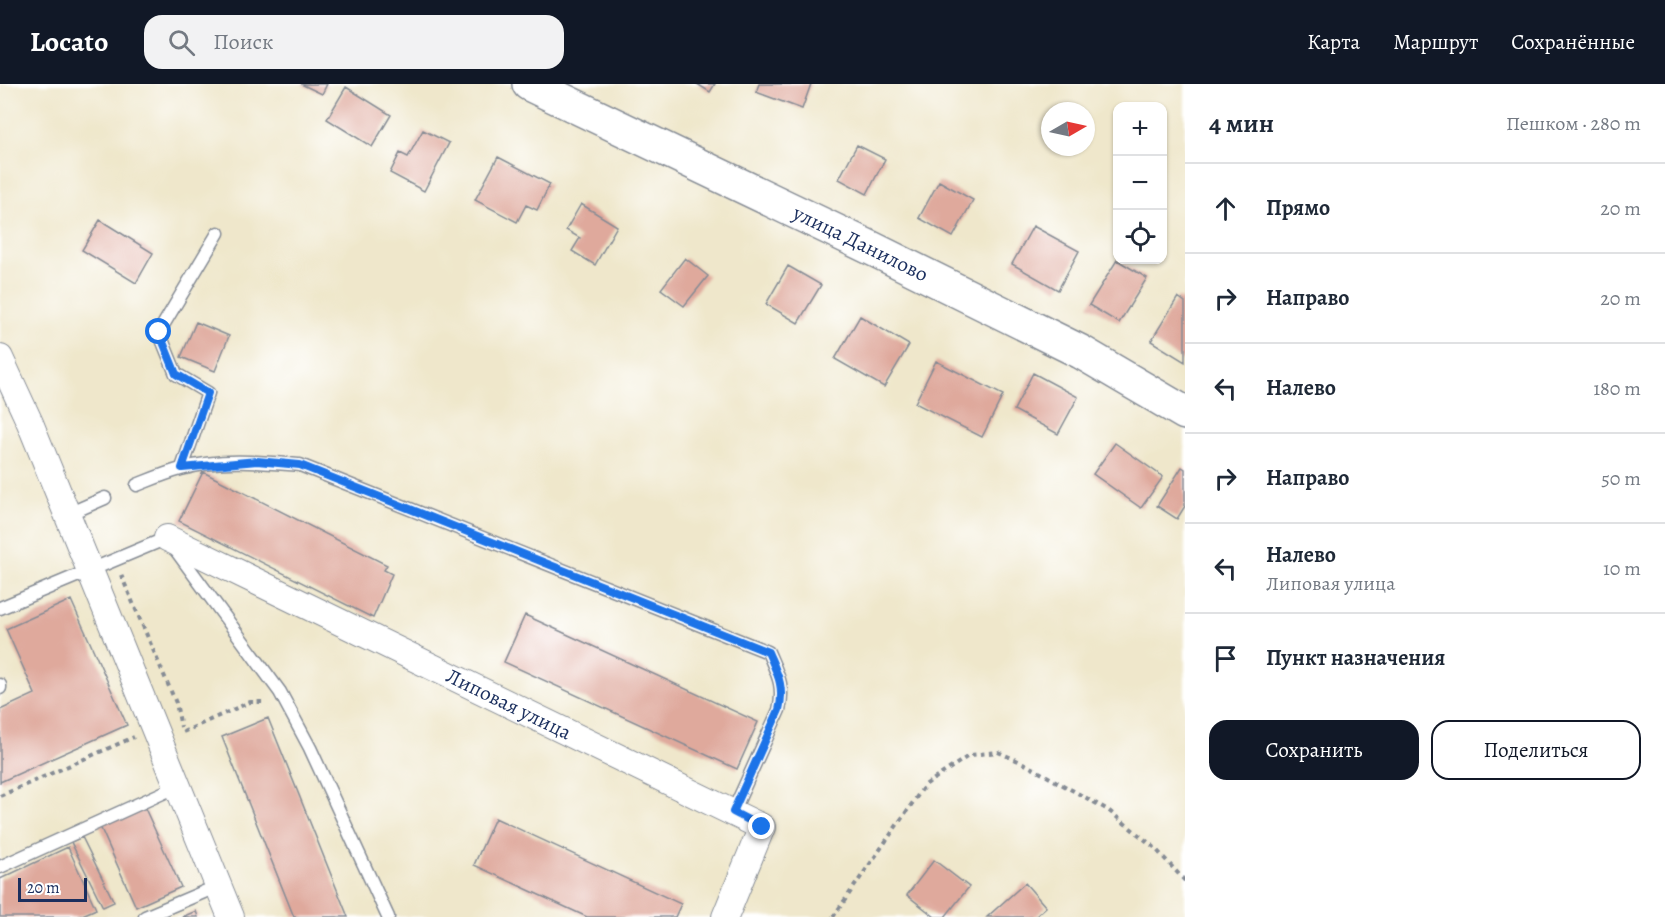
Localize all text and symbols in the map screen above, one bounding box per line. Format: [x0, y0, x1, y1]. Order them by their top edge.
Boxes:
search box [144, 15, 564, 69]
text: Locato [30, 23, 108, 61]
icon: search [165, 26, 198, 59]
text: Поиск [213, 27, 274, 57]
text: Карта [1307, 28, 1360, 56]
text: Маршрут [1393, 28, 1478, 56]
text: Сохранённые [1511, 28, 1635, 56]
north arrow [1041, 102, 1095, 156]
map controls [1113, 102, 1167, 264]
button: + [1113, 102, 1167, 156]
text: 4 мин [1209, 106, 1274, 141]
text: Пешком · 280 m [1506, 110, 1641, 137]
button: − [1113, 156, 1167, 210]
icon: ahead [1209, 192, 1242, 225]
text: Прямо [1266, 193, 1330, 223]
text: 20 m [1600, 195, 1641, 222]
street label: улица Данилово [788, 198, 933, 288]
button: locate [1113, 210, 1167, 264]
icon: right [1209, 282, 1242, 315]
text: Направо [1266, 283, 1349, 313]
text: 20 m [1600, 285, 1641, 312]
route start [145, 318, 171, 344]
icon: left [1209, 372, 1242, 405]
text: Налево [1266, 373, 1336, 403]
text: 180 m [1593, 375, 1641, 402]
icon: right [1209, 462, 1242, 495]
text: Направо [1266, 463, 1349, 493]
text: 50 m [1601, 465, 1641, 492]
text: Налево [1266, 540, 1336, 570]
icon: left [1209, 552, 1242, 585]
text: 10 m [1603, 555, 1641, 582]
text: Липовая улица [1266, 570, 1395, 597]
icon: arrive [1209, 642, 1242, 675]
text: Пункт назначения [1266, 643, 1445, 673]
street label: Липовая улица [442, 662, 576, 746]
button: Сохранить [1209, 720, 1419, 780]
button: Поделиться [1431, 720, 1641, 780]
route end [748, 813, 774, 839]
scale bar [18, 875, 87, 902]
text: 20 m [27, 877, 60, 899]

